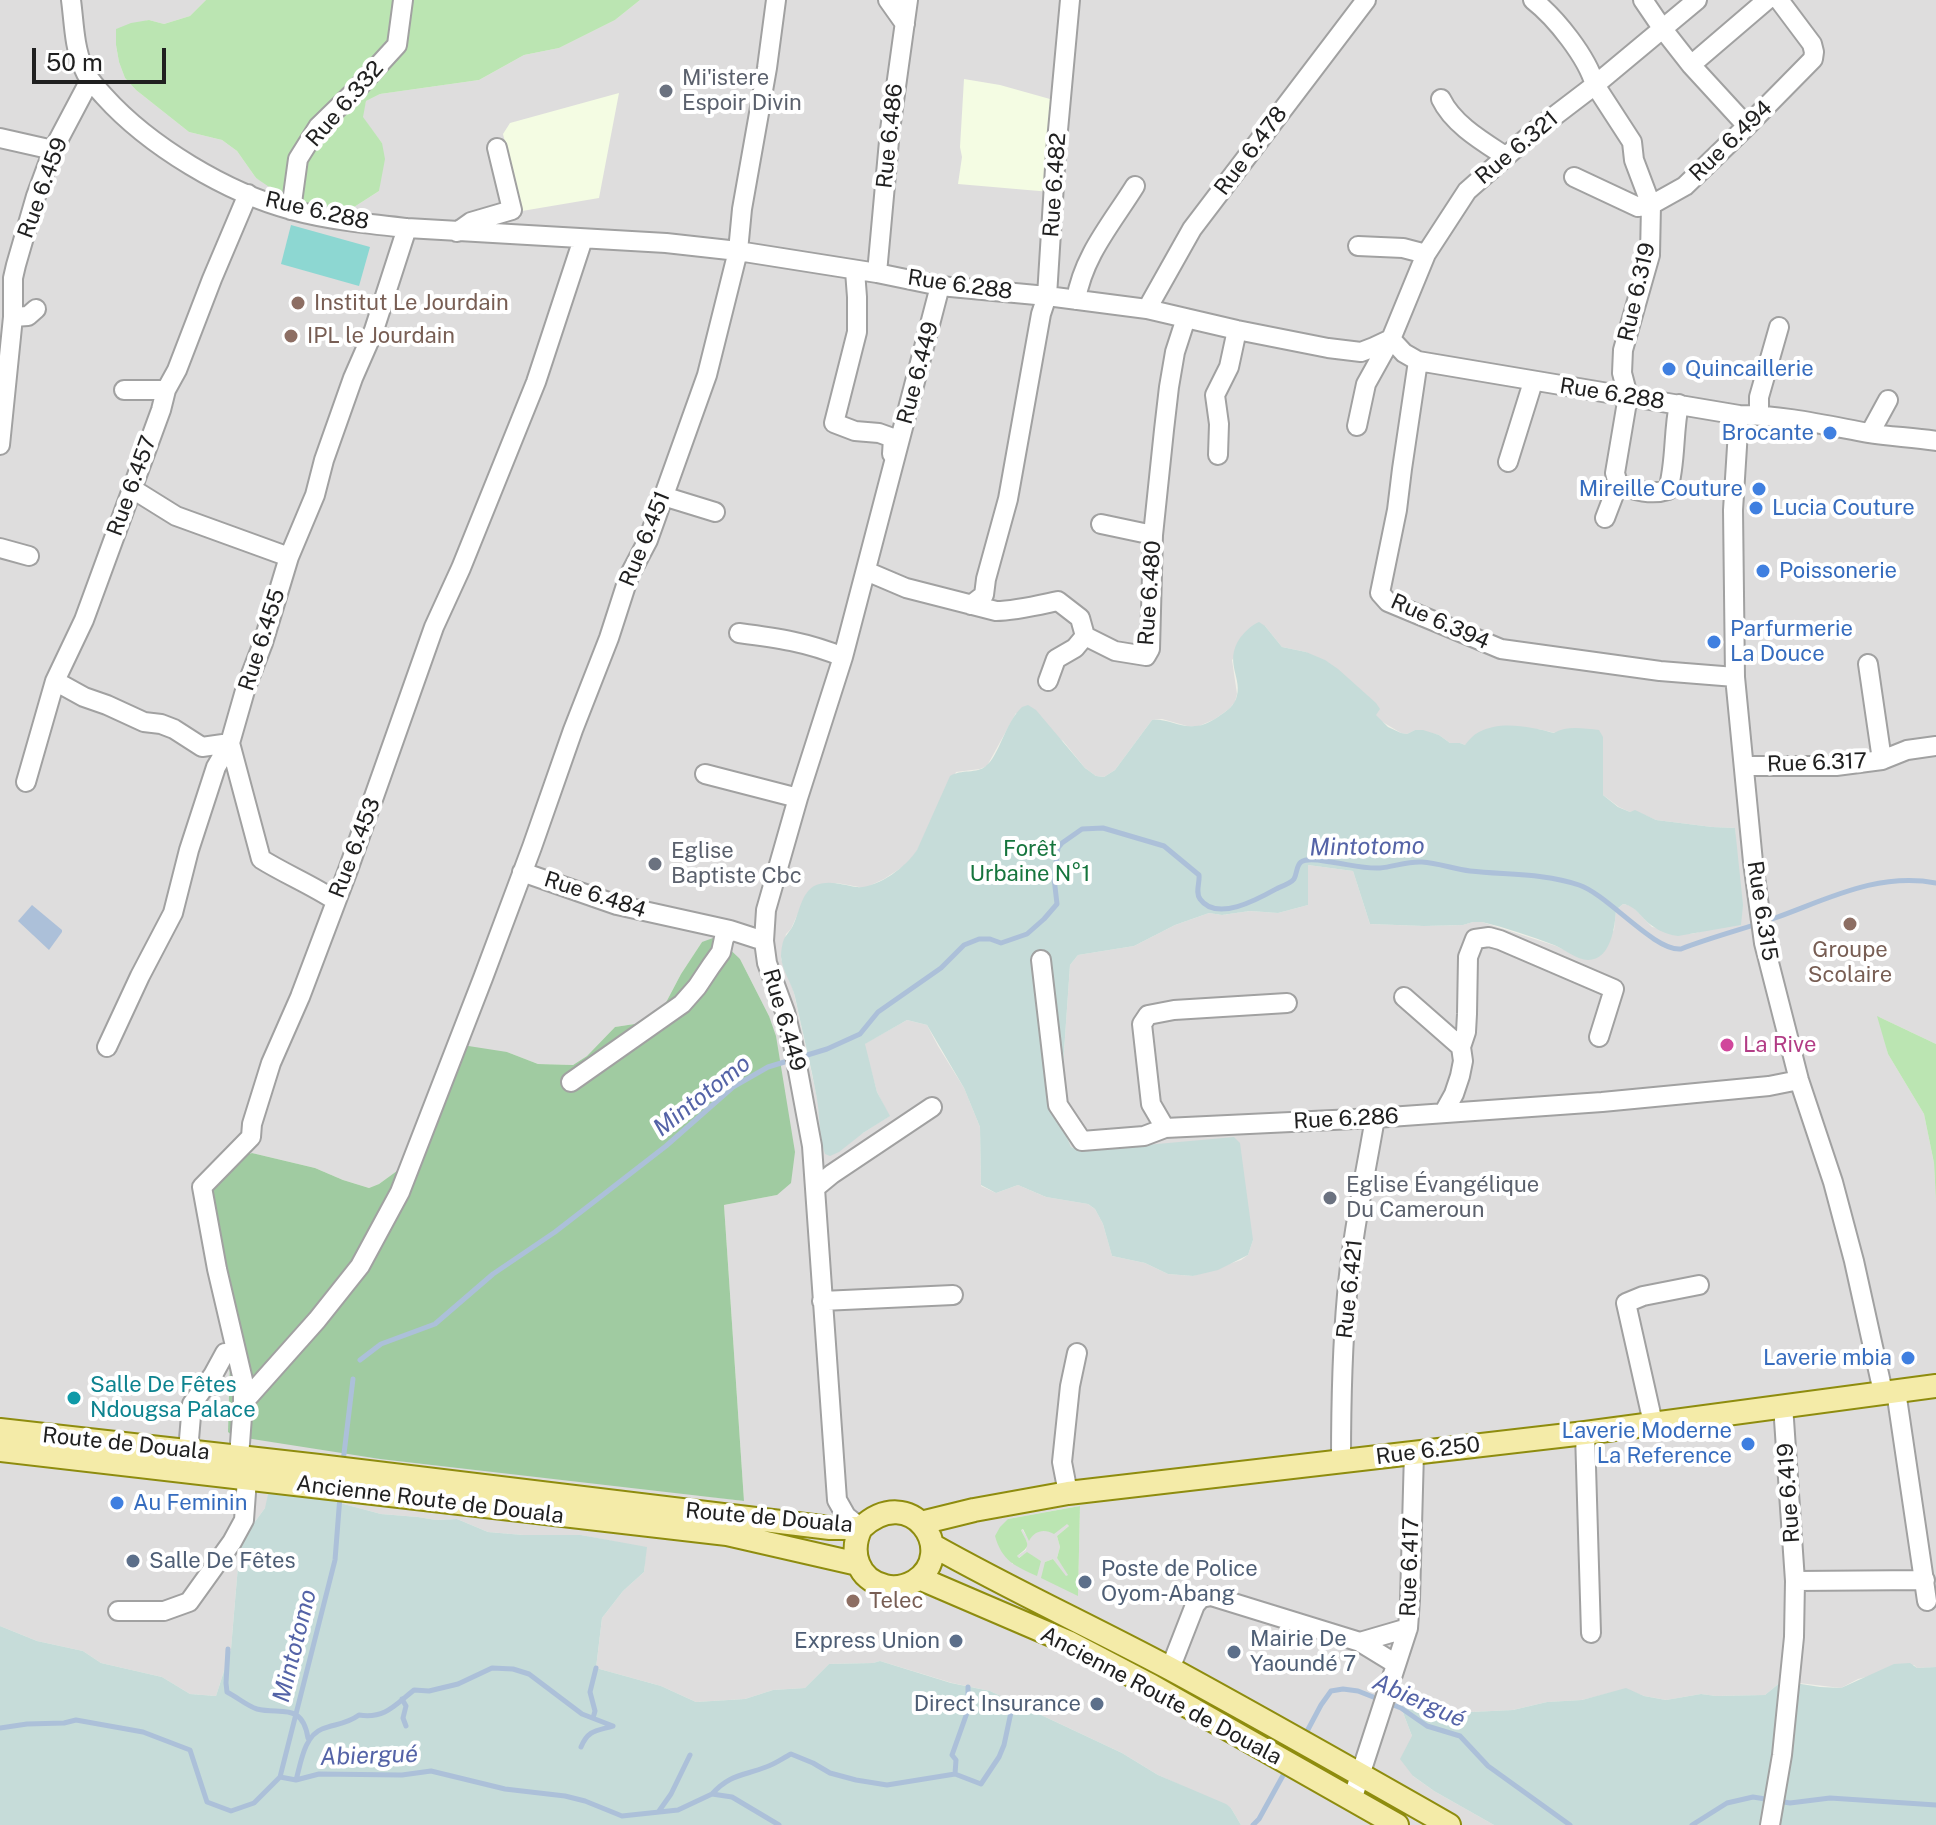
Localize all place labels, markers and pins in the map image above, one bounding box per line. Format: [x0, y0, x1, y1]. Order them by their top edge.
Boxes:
place label: Mi'istere Espoir Divin [682, 65, 802, 116]
marker: Mi'istere Espoir Divin [657, 82, 675, 100]
place label: Institut Le Jourdain [314, 290, 509, 316]
marker: Institut Le Jourdain [289, 294, 307, 312]
place label: IPL le Jourdain [307, 323, 455, 349]
marker: IPL le Jourdain [282, 327, 300, 345]
place label: Quincaillerie [1685, 356, 1814, 382]
marker: Quincaillerie [1660, 360, 1678, 378]
place label: Brocante [1721, 420, 1814, 446]
marker: Brocante [1821, 424, 1839, 442]
place label: Mireille Couture [1579, 476, 1743, 502]
marker: Mireille Couture [1750, 480, 1768, 498]
place label: Lucia Couture [1772, 495, 1915, 521]
marker: Lucia Couture [1747, 499, 1765, 517]
place label: Poissonerie [1779, 558, 1897, 584]
marker: Poissonerie [1754, 562, 1772, 580]
place label: Parfurmerie La Douce [1730, 616, 1853, 668]
marker: Parfurmerie La Douce [1705, 633, 1723, 651]
place label: Eglise Baptiste Cbc [671, 838, 802, 890]
marker: Eglise Baptiste Cbc [646, 855, 664, 873]
marker: Groupe Scolaire [1841, 915, 1859, 933]
place label: Groupe Scolaire [1808, 937, 1892, 988]
place label: La Rive [1743, 1032, 1816, 1058]
marker: La Rive [1718, 1036, 1736, 1054]
place label: Eglise Évangélique Du Cameroun [1346, 1172, 1539, 1224]
marker: Eglise Évangélique Du Cameroun [1321, 1189, 1339, 1207]
place label: Laverie mbia [1763, 1345, 1892, 1371]
marker: Laverie mbia [1899, 1349, 1917, 1367]
place label: Salle De Fêtes Ndougsa Palace [90, 1372, 256, 1424]
marker: Salle De Fêtes Ndougsa Palace [65, 1389, 83, 1407]
place label: Laverie Moderne La Reference [1562, 1418, 1732, 1470]
marker: Laverie Moderne La Reference [1739, 1435, 1757, 1453]
place label: Au Feminin [133, 1490, 247, 1516]
marker: Au Feminin [108, 1494, 126, 1512]
place label: Salle De Fêtes [149, 1548, 296, 1574]
marker: Salle De Fêtes [124, 1552, 142, 1570]
place label: Poste de Police Oyom-Abang [1101, 1556, 1258, 1608]
marker: Poste de Police Oyom-Abang [1076, 1573, 1094, 1591]
place label: Telec [869, 1588, 924, 1614]
marker: Telec [844, 1592, 862, 1610]
place label: Mairie De Yaoundé 7 [1250, 1626, 1356, 1678]
place label: Express Union [794, 1628, 940, 1654]
marker: Express Union [947, 1632, 965, 1650]
marker: Mairie De Yaoundé 7 [1225, 1643, 1243, 1661]
place label: Direct Insurance [914, 1691, 1081, 1717]
marker: Direct Insurance [1088, 1695, 1106, 1713]

